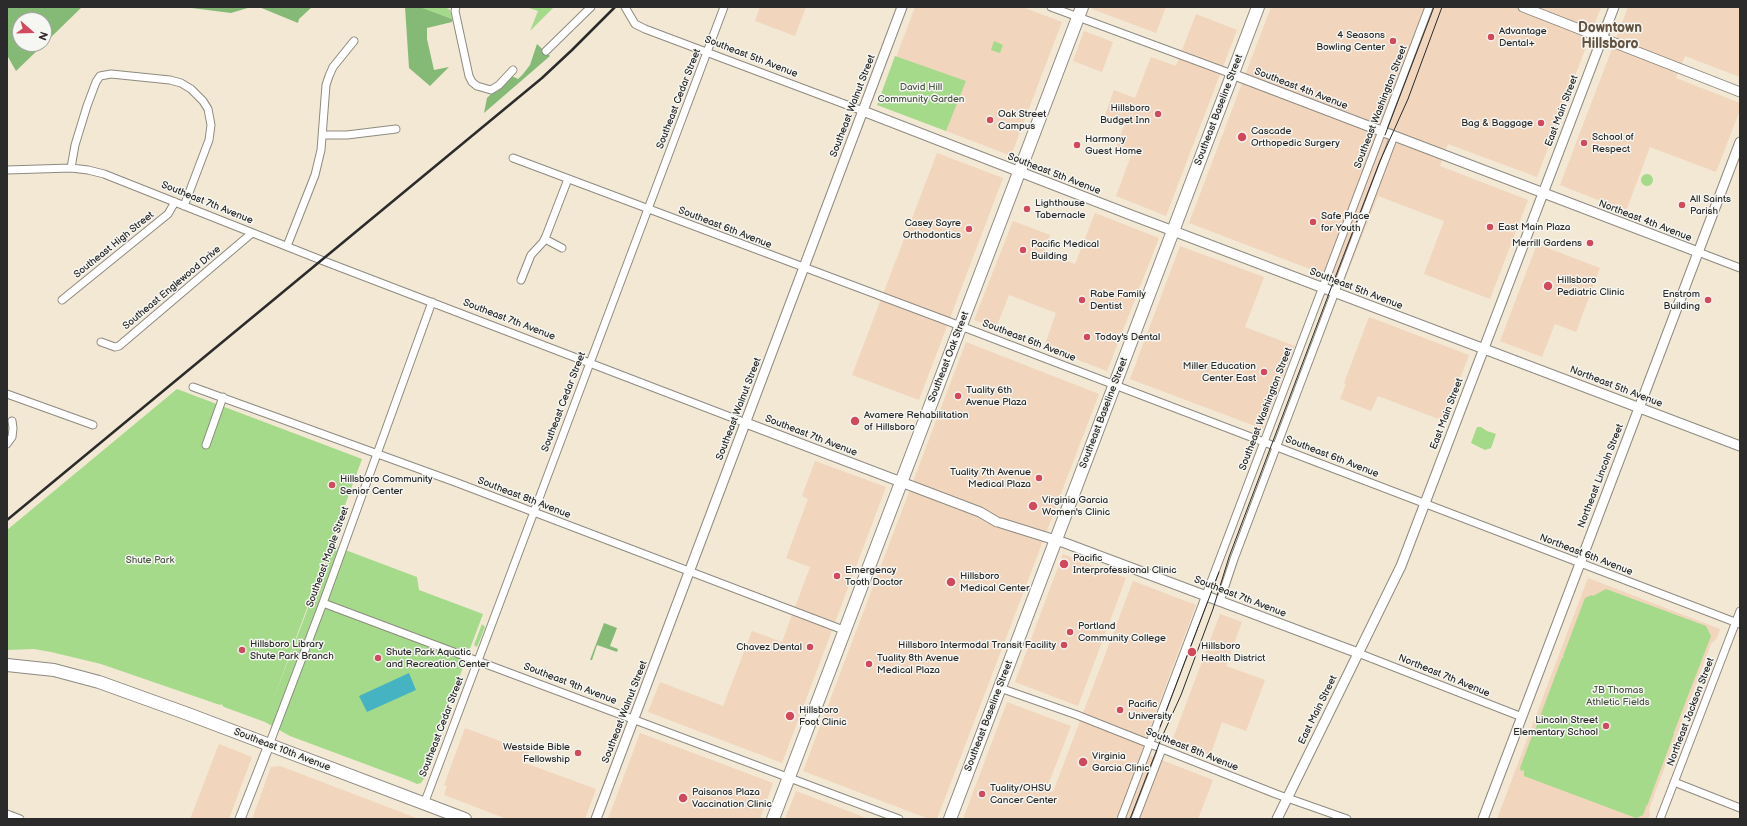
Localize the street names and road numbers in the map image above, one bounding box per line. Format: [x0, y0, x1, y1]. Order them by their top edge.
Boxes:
street label: Southeast 5th Avenue [703, 34, 799, 80]
street label: Southeast Washington Street [1352, 44, 1410, 170]
street label: Southeast Cedar Street [654, 47, 704, 151]
street label: Southeast Walnut Street [828, 53, 878, 159]
street label: Southeast Baseline Street [1192, 53, 1246, 167]
street label: Southeast 4th Avenue [1253, 66, 1349, 112]
street label: East Main Street [1543, 74, 1581, 148]
street label: Southeast 5th Avenue [1006, 151, 1102, 197]
street label: Southeast 7th Avenue [159, 179, 255, 227]
street label: Northeast 4th Avenue [1597, 198, 1693, 244]
street label: Southeast 6th Avenue [677, 205, 773, 251]
street label: Southeast High Street [72, 209, 156, 281]
street label: Southeast Englewood Drive [121, 244, 223, 332]
street label: Southeast 5th Avenue [1308, 266, 1404, 312]
street label: Southeast 7th Avenue [461, 297, 557, 343]
street label: Southeast Oak Street [926, 310, 972, 404]
street label: Southeast 6th Avenue [981, 318, 1077, 364]
street label: Southeast Washington Street [1237, 346, 1295, 472]
street label: Southeast Cedar Street [539, 350, 589, 454]
street label: Southeast Walnut Street [714, 356, 764, 462]
street label: Southeast Baseline Street [1077, 356, 1131, 470]
street label: Northeast 5th Avenue [1568, 364, 1664, 410]
street label: East Main Street [1428, 377, 1466, 451]
street label: Southeast 7th Avenue [763, 413, 859, 459]
street label: Northeast Lincoln Street [1576, 422, 1626, 530]
street label: Southeast 6th Avenue [1284, 434, 1380, 480]
street label: Southeast 8th Avenue [476, 475, 572, 521]
street label: Southeast Maple Street [304, 505, 352, 609]
street label: Northeast 6th Avenue [1538, 532, 1634, 578]
street label: Southeast 7th Avenue [1192, 574, 1288, 620]
street label: Northeast 7th Avenue [1397, 652, 1491, 700]
street label: Northeast Jackson Street [1665, 656, 1717, 768]
street label: Southeast Walnut Street [600, 659, 650, 765]
street label: Southeast Baseline Street [962, 659, 1016, 773]
street label: Southeast 9th Avenue [522, 661, 618, 707]
street label: East Main Street [1296, 673, 1340, 747]
street label: Southeast Cedar Street [417, 675, 467, 779]
street label: Southeast 10th Avenue [232, 726, 332, 774]
street label: Southeast 8th Avenue [1144, 726, 1240, 774]

